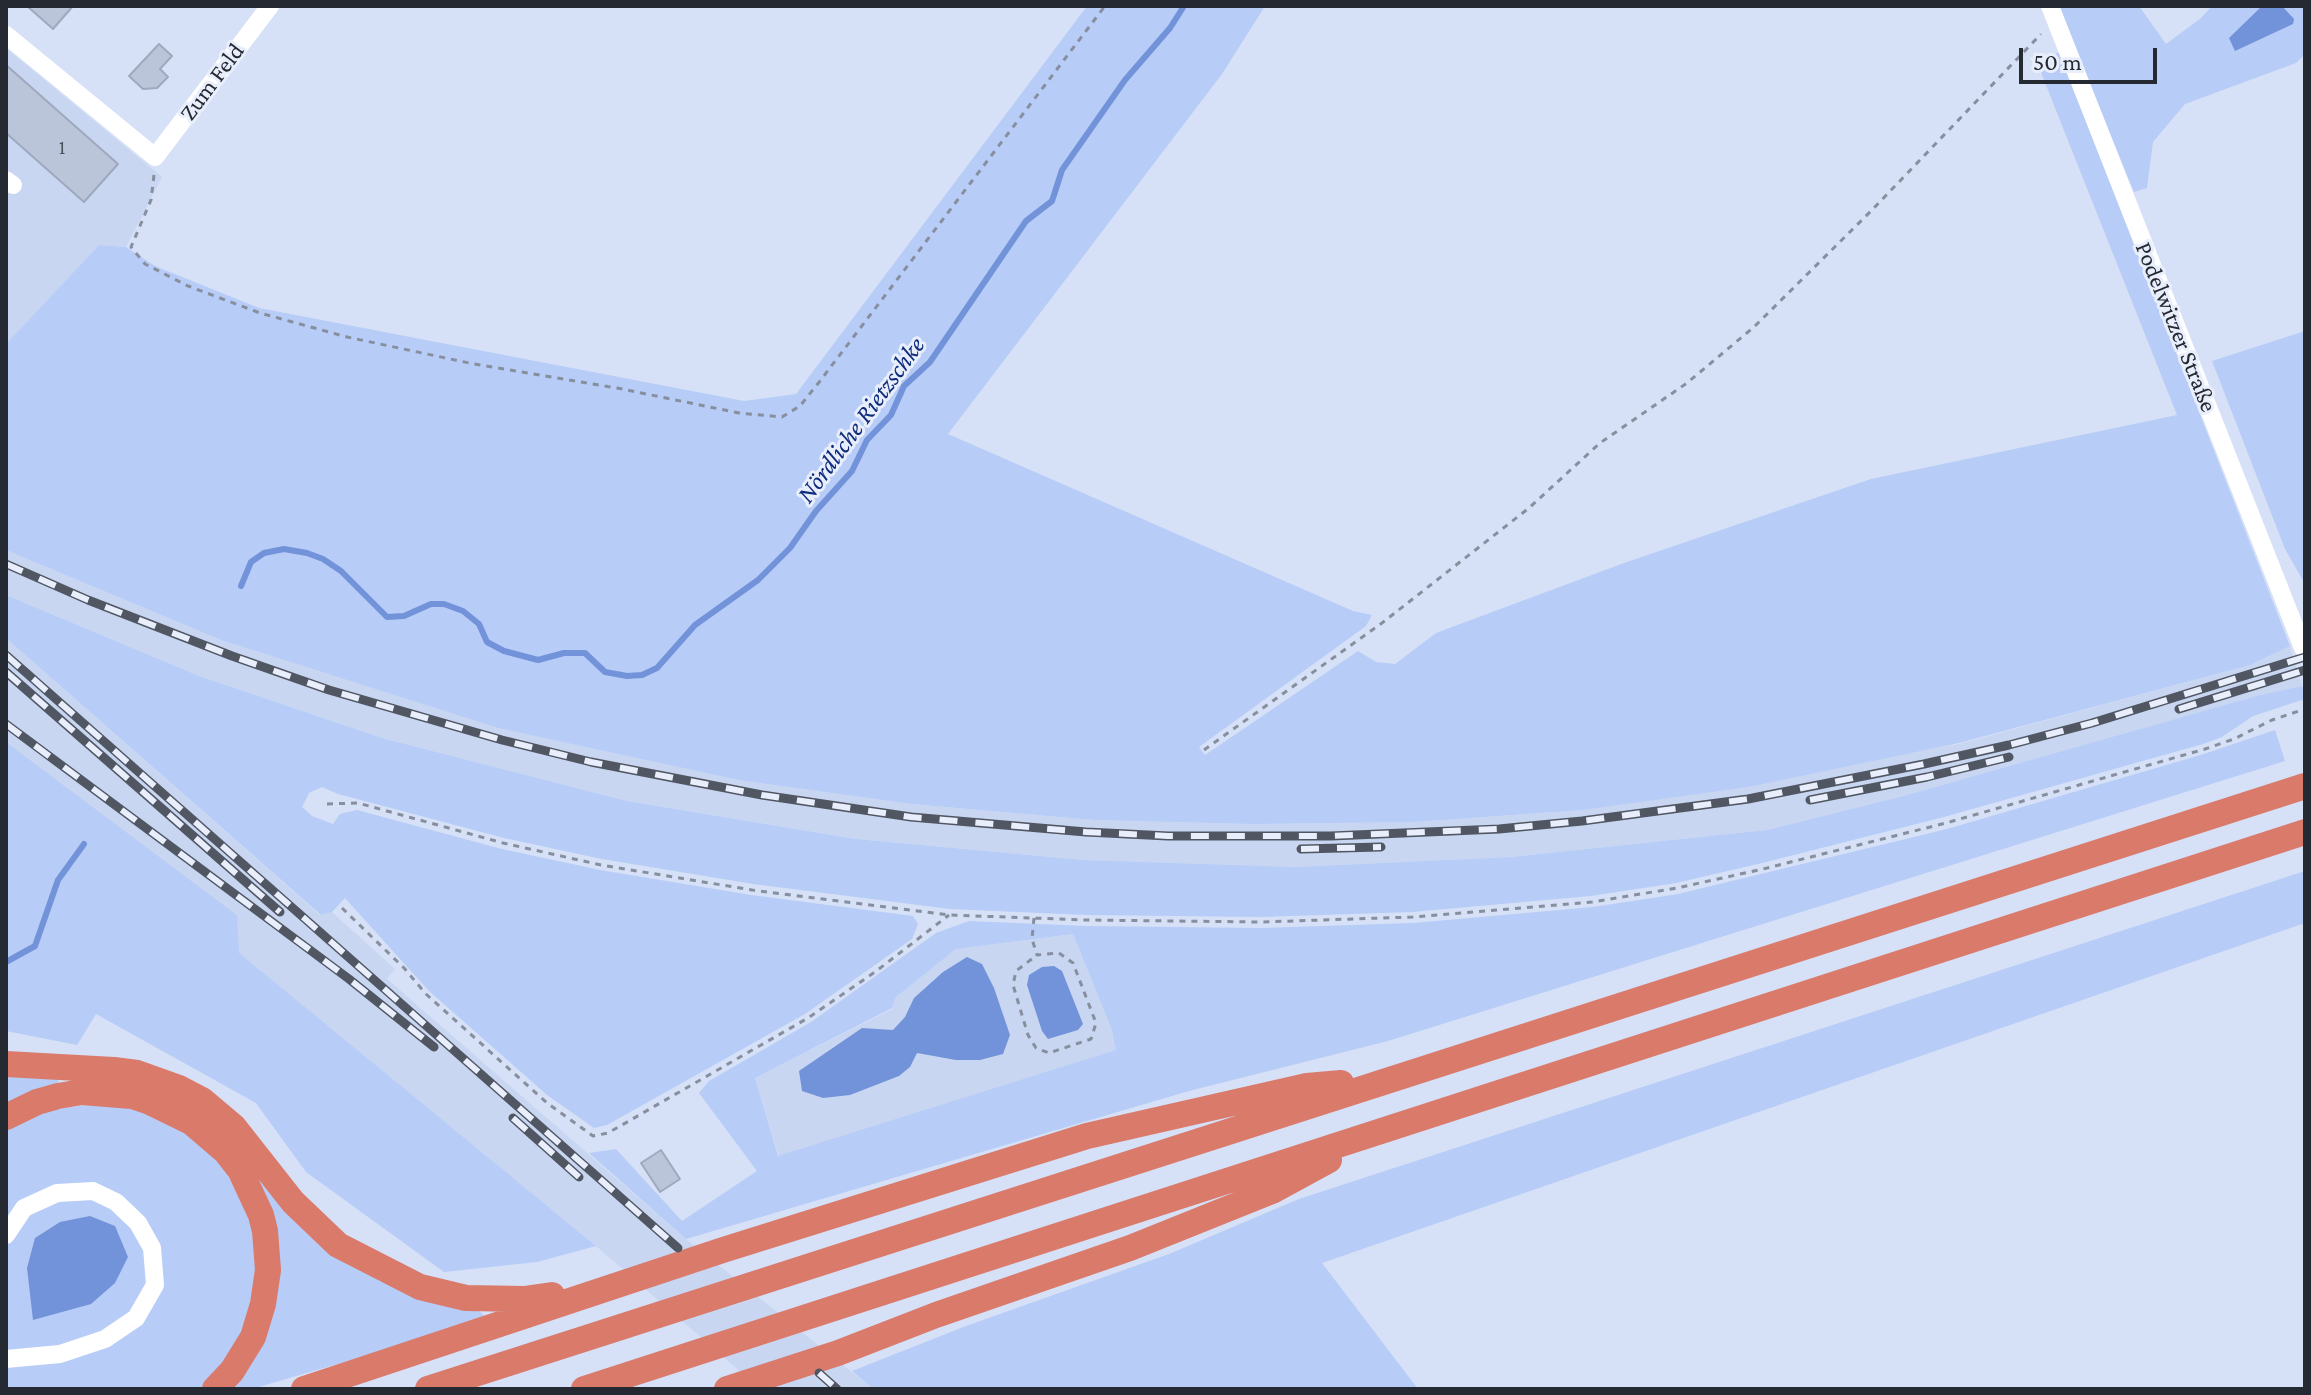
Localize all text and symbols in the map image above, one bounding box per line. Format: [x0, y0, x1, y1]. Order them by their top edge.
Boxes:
scale bar [2023, 32, 2161, 82]
street label: Zum Feld [174, 38, 250, 126]
text: 50 m [2033, 48, 2082, 75]
house number: 1 [59, 136, 65, 160]
street label: Podelwitzer Straße [2129, 238, 2223, 416]
water label: Nördliche Rietzschke [790, 331, 932, 509]

